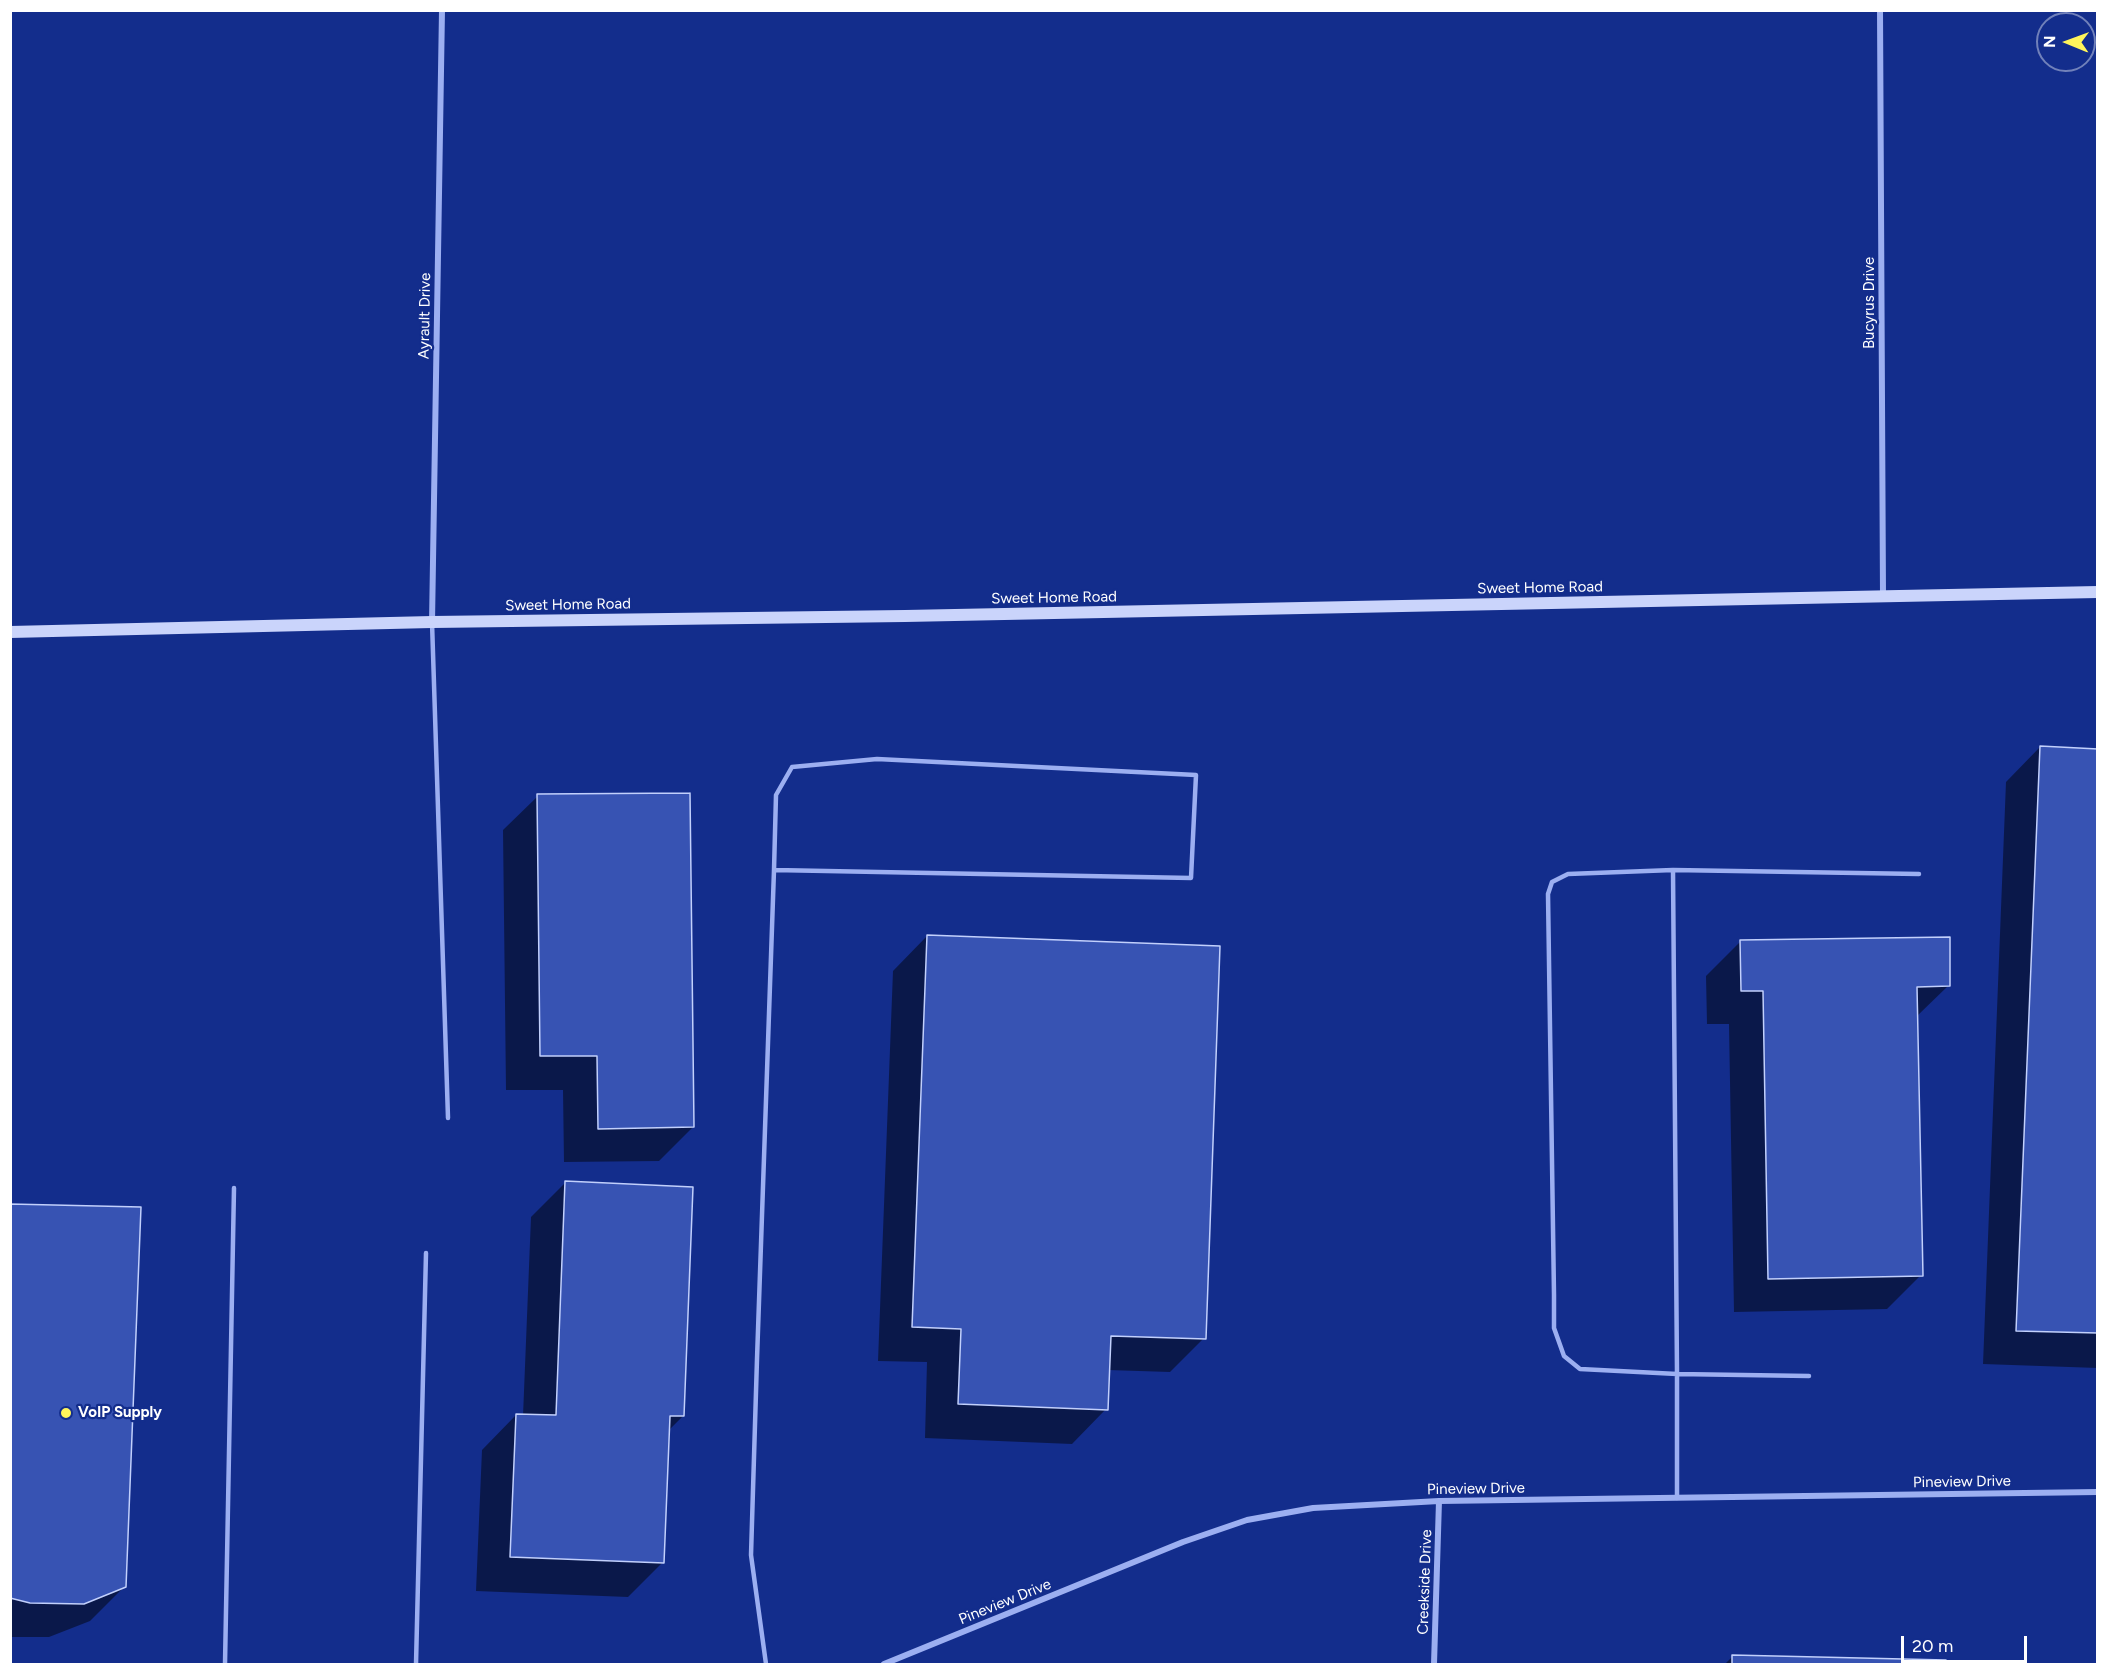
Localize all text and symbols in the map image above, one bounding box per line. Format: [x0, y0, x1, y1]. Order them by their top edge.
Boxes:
north arrow [2036, 12, 2096, 72]
text: N [2040, 35, 2059, 48]
street label: Bucyrus Drive [1861, 257, 1879, 349]
street label: Ayrault Drive [415, 273, 435, 359]
street label: Sweet Home Road [1477, 578, 1603, 598]
street label: Sweet Home Road [991, 588, 1117, 608]
street label: Sweet Home Road [505, 595, 631, 615]
place label: VoIP Supply [78, 1404, 162, 1422]
marker: VoIP Supply [59, 1406, 73, 1420]
street label: Pineview Drive [1913, 1472, 2011, 1492]
street label: Pineview Drive [1427, 1479, 1525, 1499]
street label: Creekside Drive [1414, 1529, 1436, 1635]
street label: Pineview Drive [956, 1575, 1054, 1629]
scale bar [1904, 1624, 2030, 1662]
text: 20 m [1912, 1635, 1953, 1657]

